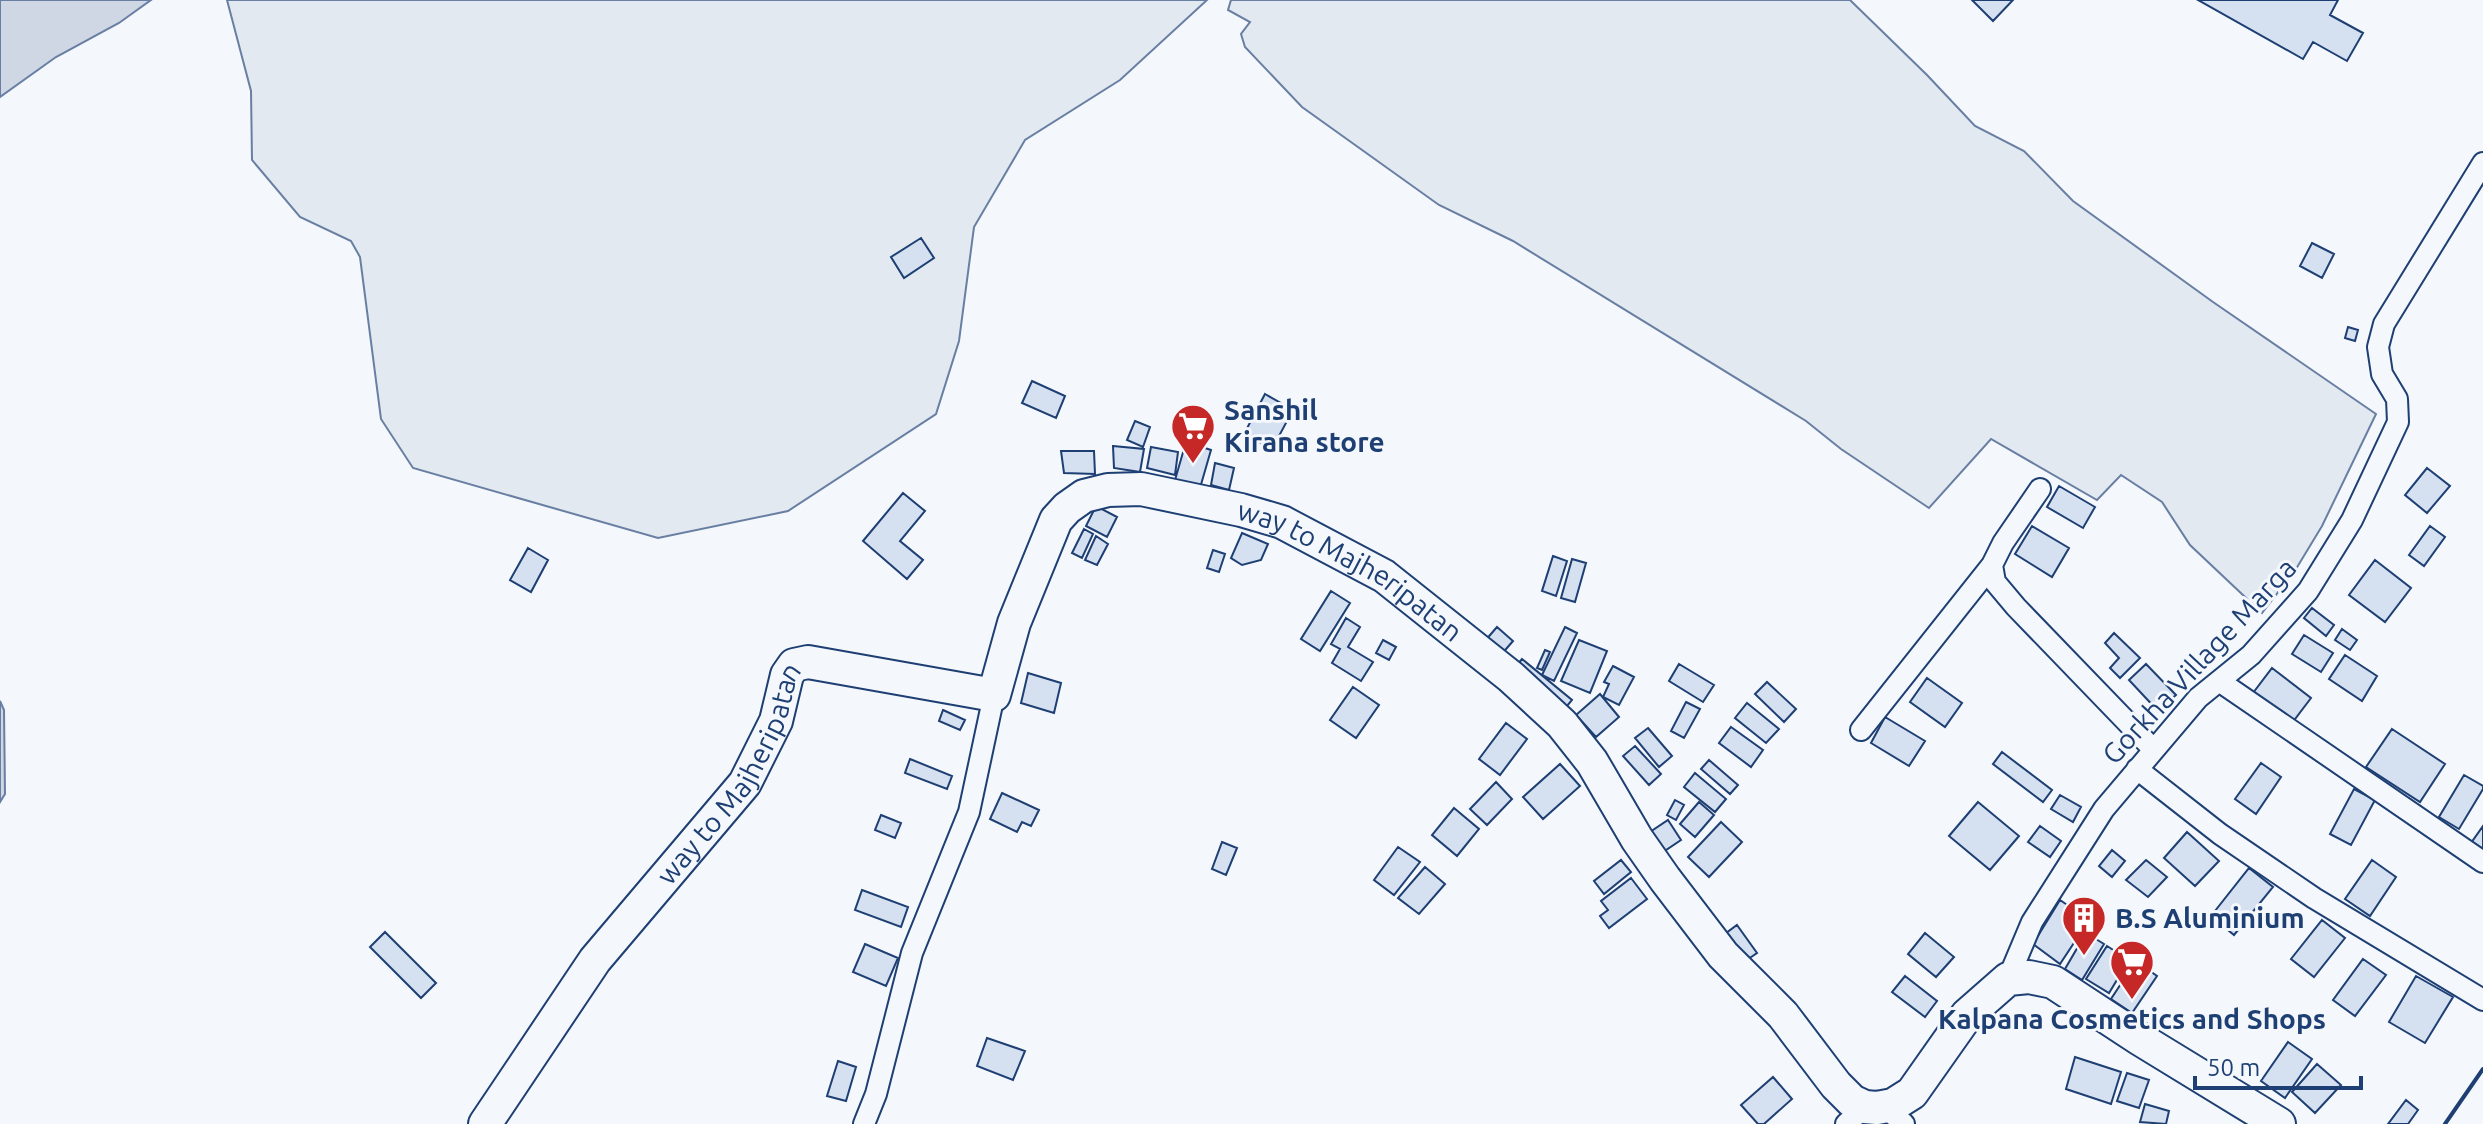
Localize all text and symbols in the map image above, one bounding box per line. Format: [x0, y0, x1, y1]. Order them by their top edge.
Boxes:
place label: Sanshil Kirana store [1224, 394, 1385, 457]
supermarket icon: Sanshil Kirana store [1169, 402, 1217, 465]
street label: way to Majheripatan [1234, 494, 1469, 647]
street label: Gorkha Village Marga [2096, 552, 2302, 770]
street label: way to Majheripatan [650, 656, 806, 890]
building icon: B.S Aluminium [2060, 894, 2108, 957]
place label: B.S Aluminium [2115, 902, 2305, 933]
supermarket icon: Kalpana Cosmetics and Shops [2108, 938, 2156, 1001]
place label: Kalpana Cosmetics and Shops [1938, 1003, 2326, 1034]
scale bar [2195, 1040, 2361, 1090]
text: 50 m [2207, 1054, 2260, 1081]

